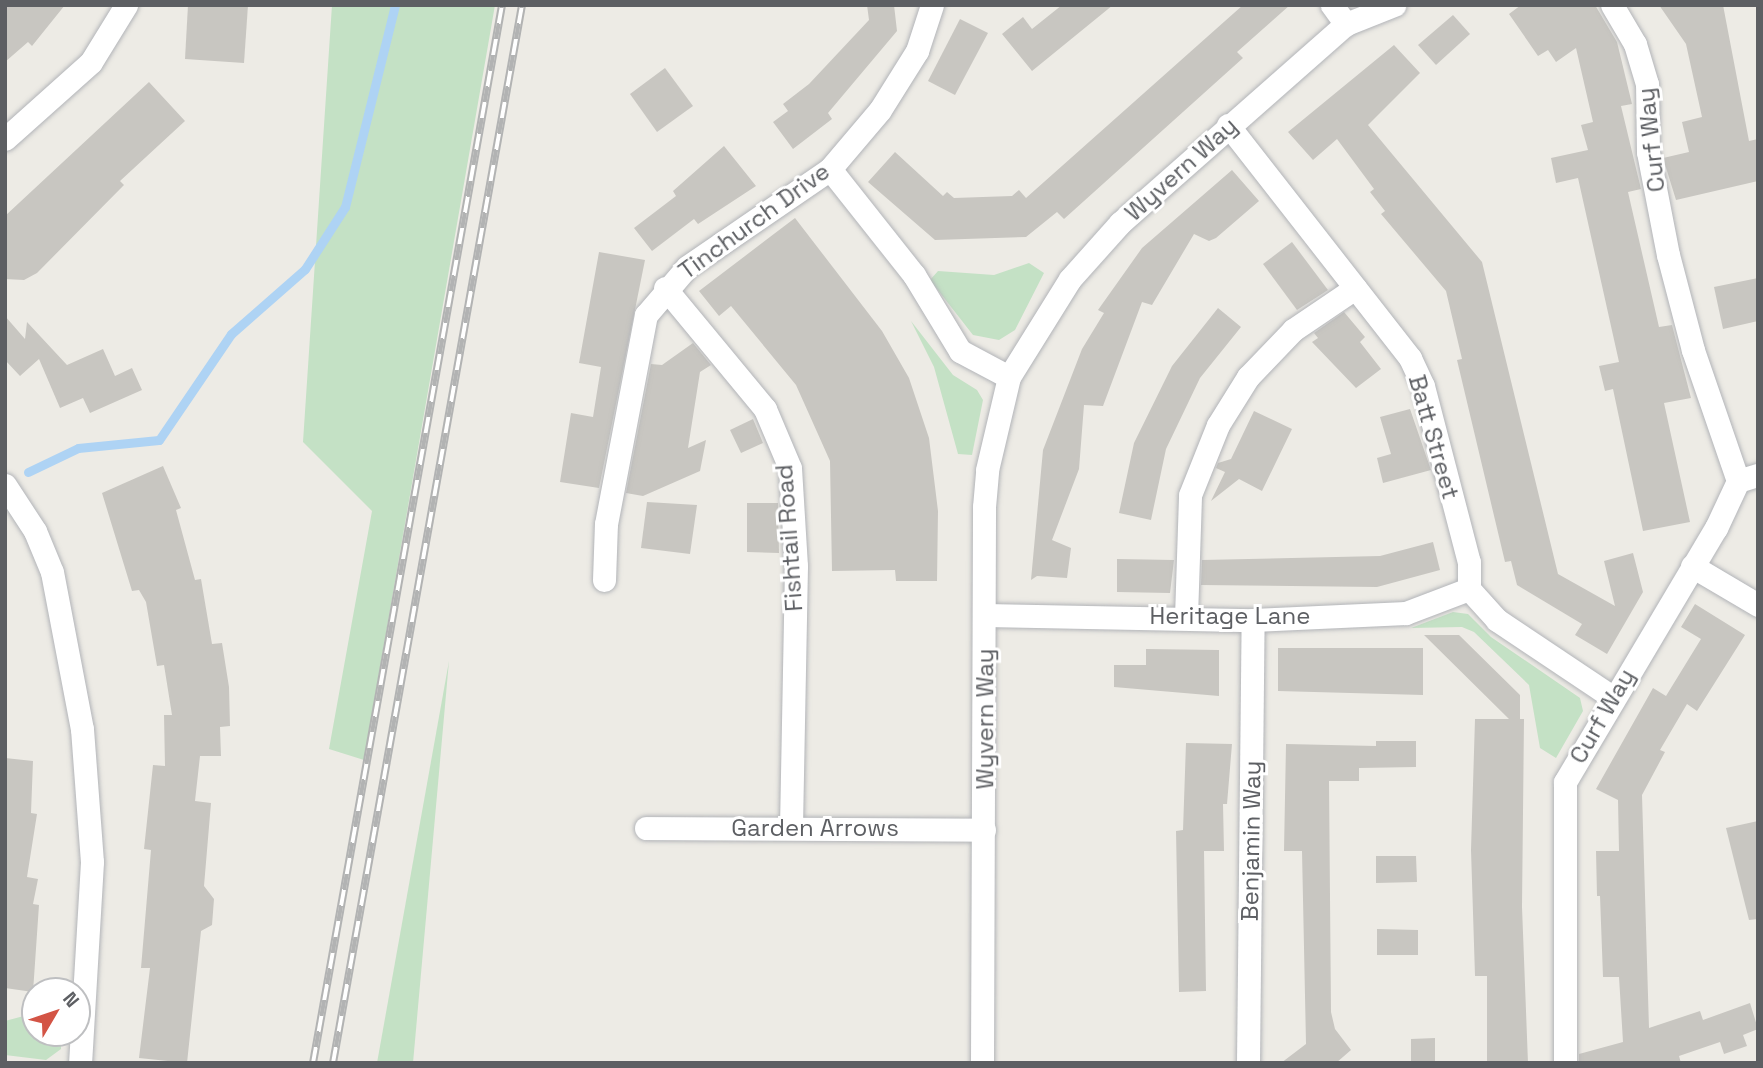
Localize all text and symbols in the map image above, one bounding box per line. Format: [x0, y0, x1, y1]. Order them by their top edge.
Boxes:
street label: Curf Way [1631, 86, 1671, 194]
street label: Wyvern Way [1119, 111, 1243, 227]
street label: Tinchurch Drive [673, 157, 835, 285]
street label: Batt Street [1403, 372, 1465, 502]
street label: Fishtail Road [769, 463, 809, 613]
street label: Heritage Lane [1150, 602, 1310, 630]
street label: Wyvern Way [971, 648, 999, 790]
street label: Curf Way [1563, 663, 1641, 769]
street label: Benjamin Way [1235, 760, 1267, 922]
street label: Garden Arrows [731, 814, 899, 842]
north arrow [21, 977, 91, 1047]
text: N [57, 987, 85, 1013]

